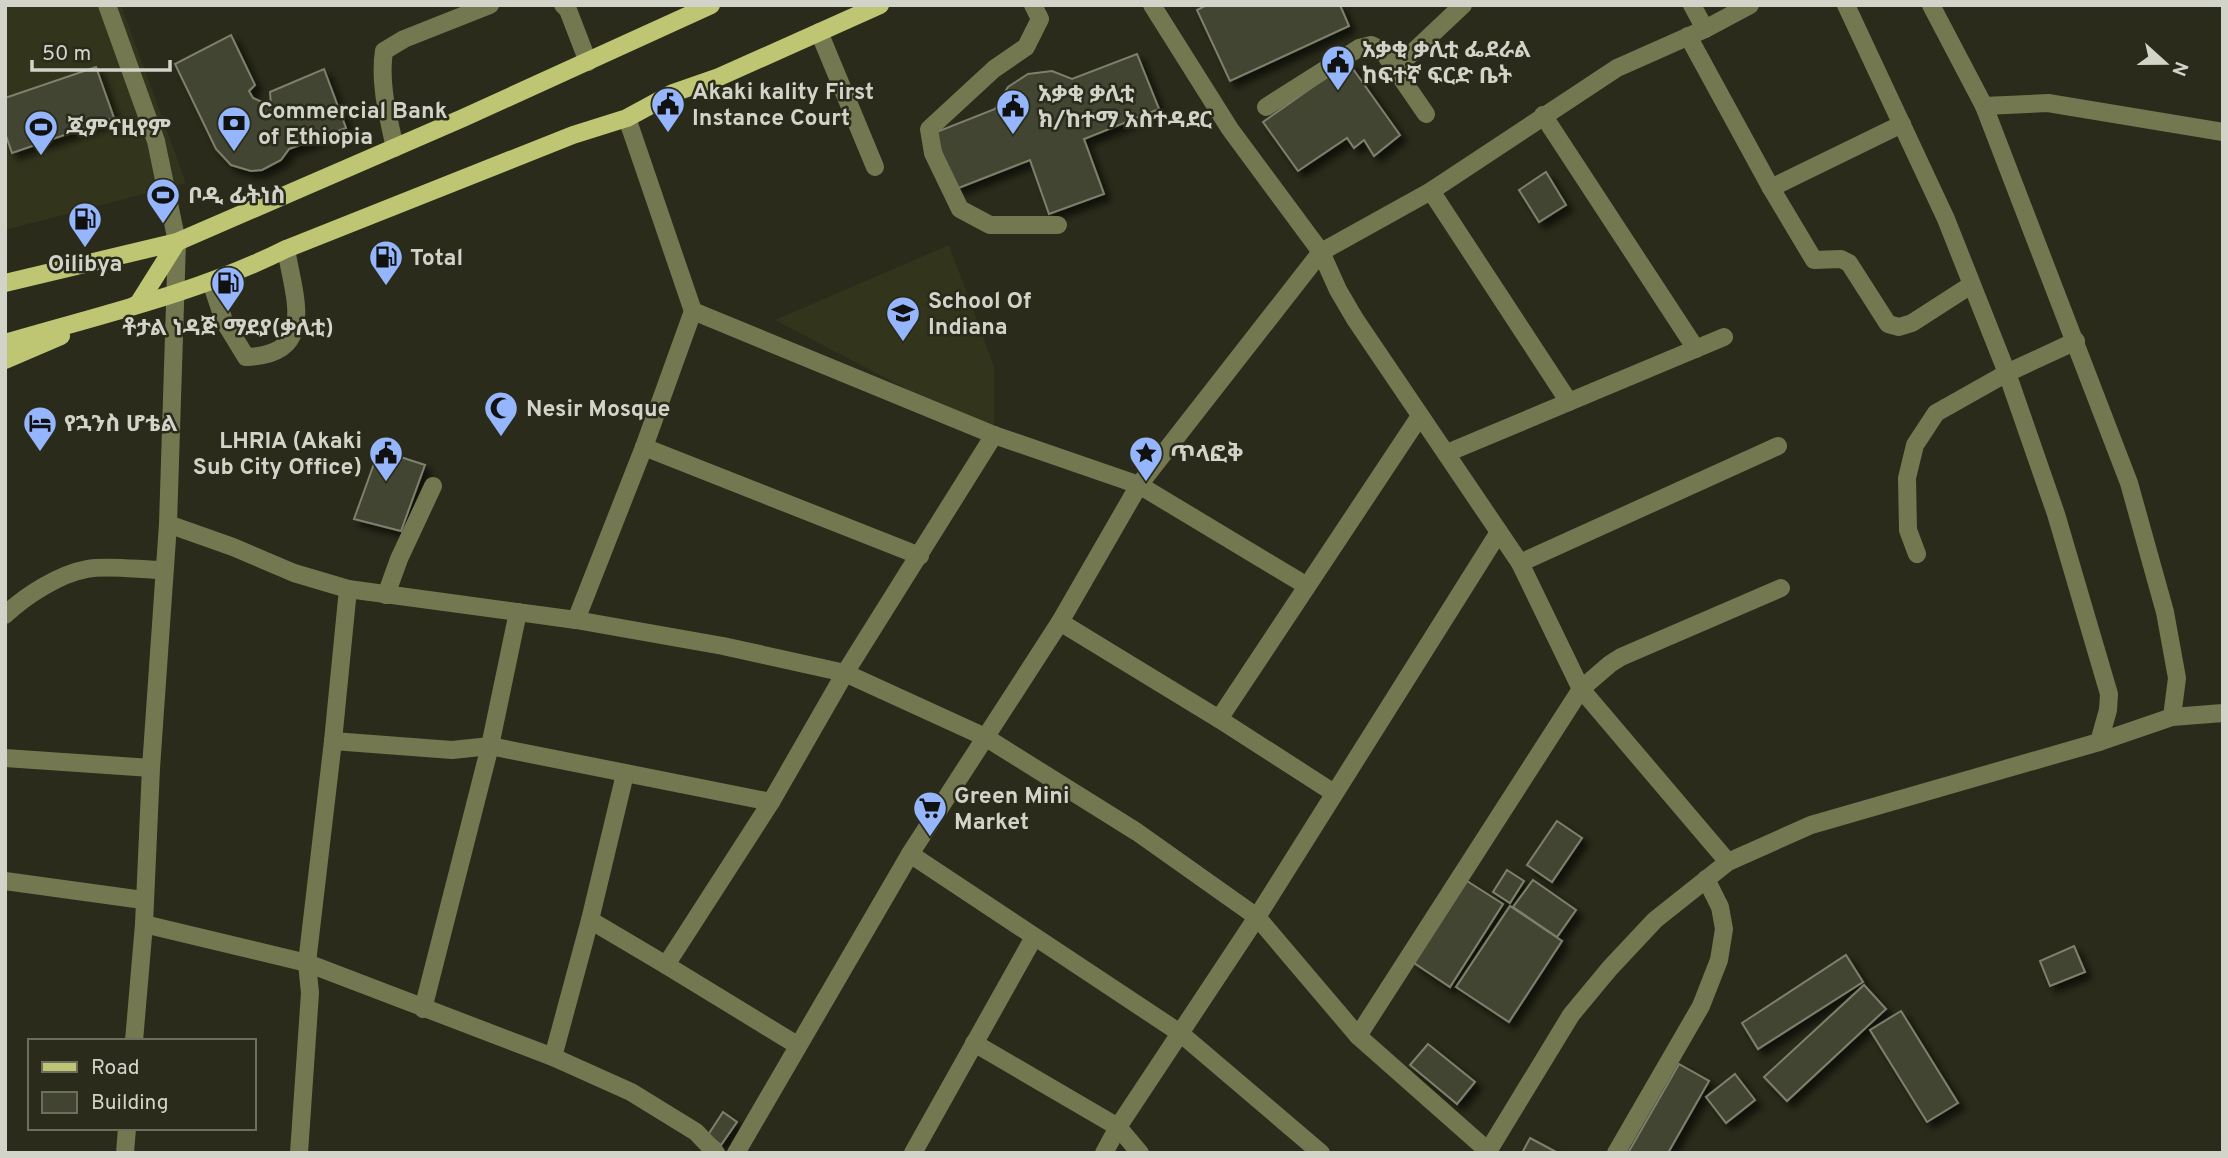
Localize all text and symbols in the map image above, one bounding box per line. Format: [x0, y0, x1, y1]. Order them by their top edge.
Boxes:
scale bar [32, 28, 170, 72]
north arrow [2130, 28, 2200, 98]
place label: አቃቂ ቃሊቲ ፌደራል ከፍተኛ ፍርድ ቤት [1362, 37, 1531, 92]
text: 50 m [42, 41, 91, 68]
public building icon: አቃቂ ቃሊቲ ፌደራል ከፍተኛ ፍርድ ቤት [1319, 43, 1357, 92]
text: N [2165, 58, 2193, 79]
place label: Akaki kality First Instance Court [692, 79, 874, 134]
place label: አቃቂ ቃሊቲ ክ/ከተማ አስተዳደር [1038, 81, 1212, 136]
public building icon: Akaki kality First Instance Court [649, 85, 687, 134]
public building icon: አቃቂ ቃሊቲ ክ/ከተማ አስተዳደር [994, 87, 1032, 136]
place label: Commercial Bank of Ethiopia [258, 98, 448, 153]
bank icon: Commercial Bank of Ethiopia [215, 104, 253, 153]
sports icon: ጂምናዚየም [22, 108, 60, 157]
place label: ጂምናዚየም [66, 115, 171, 144]
sports icon: ቦዲ ፊትነስ [144, 176, 182, 225]
place label: ቦዲ ፊትነስ [188, 183, 286, 212]
fuel station icon: Oilibya [66, 200, 104, 249]
fuel station icon: Total [367, 238, 405, 287]
place label: Total [410, 245, 463, 274]
place label: Oilibya [48, 251, 122, 280]
fuel station icon: ቶታል ነዳጅ ማደያ(ቃሊቲ) [209, 264, 247, 313]
place label: School Of Indiana [928, 288, 1031, 343]
school or university icon: School Of Indiana [884, 294, 922, 343]
place label: ቶታል ነዳጅ ማደያ(ቃሊቲ) [122, 315, 334, 344]
mosque icon: Nesir Mosque [482, 389, 520, 438]
place label: Nesir Mosque [526, 396, 670, 425]
hotel icon: የኋንስ ሆቴል [21, 404, 59, 453]
place label: የኋንስ ሆቴል [64, 411, 178, 440]
place label: LHRIA (Akaki Sub City Office) [193, 428, 362, 483]
public building icon: LHRIA (Akaki Sub City Office) [367, 434, 405, 483]
place icon: ጥላፎቅ [1127, 434, 1165, 483]
place label: ጥላፎቅ [1170, 441, 1243, 470]
place label: Green Mini Market [954, 783, 1069, 838]
supermarket icon: Green Mini Market [911, 789, 949, 838]
legend [28, 1039, 256, 1130]
text: Road [91, 1055, 140, 1082]
text: Building [91, 1090, 169, 1117]

